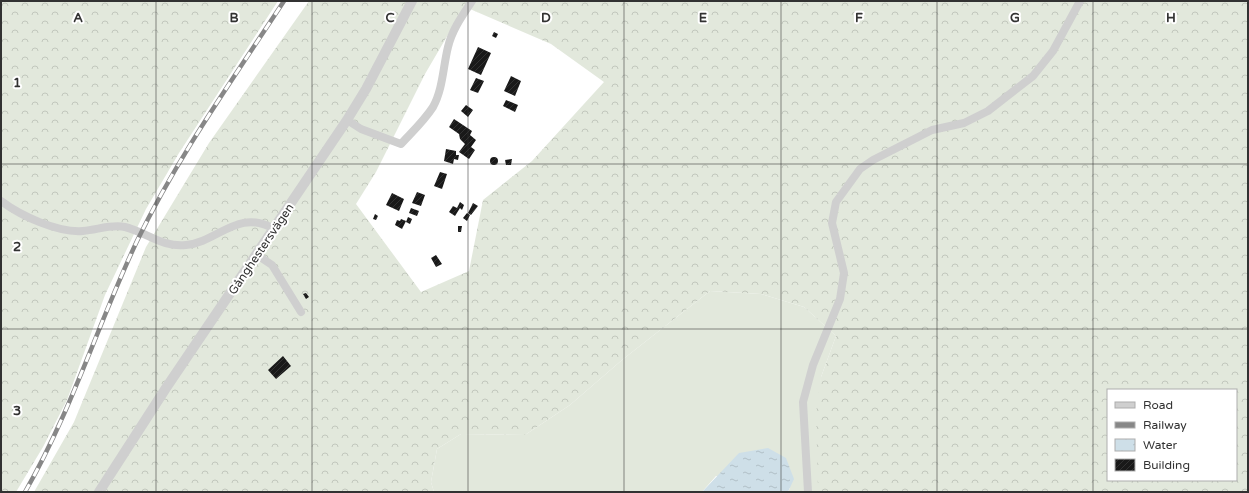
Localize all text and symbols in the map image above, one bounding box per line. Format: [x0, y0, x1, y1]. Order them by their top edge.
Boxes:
text: A [73, 10, 83, 26]
text: B [229, 10, 239, 26]
text: C [385, 10, 395, 26]
text: D [541, 10, 551, 26]
text: E [699, 10, 707, 26]
text: F [855, 10, 863, 26]
text: G [1010, 10, 1020, 26]
text: H [1166, 10, 1176, 26]
text: 1 [13, 75, 21, 91]
street label: Gånghestersvägen [225, 201, 297, 297]
text: 2 [13, 239, 21, 255]
legend [1107, 389, 1237, 481]
text: Road [1143, 398, 1173, 412]
text: 3 [13, 403, 21, 419]
text: Railway [1143, 418, 1187, 432]
text: Water [1143, 438, 1178, 452]
text: Building [1143, 458, 1190, 472]

